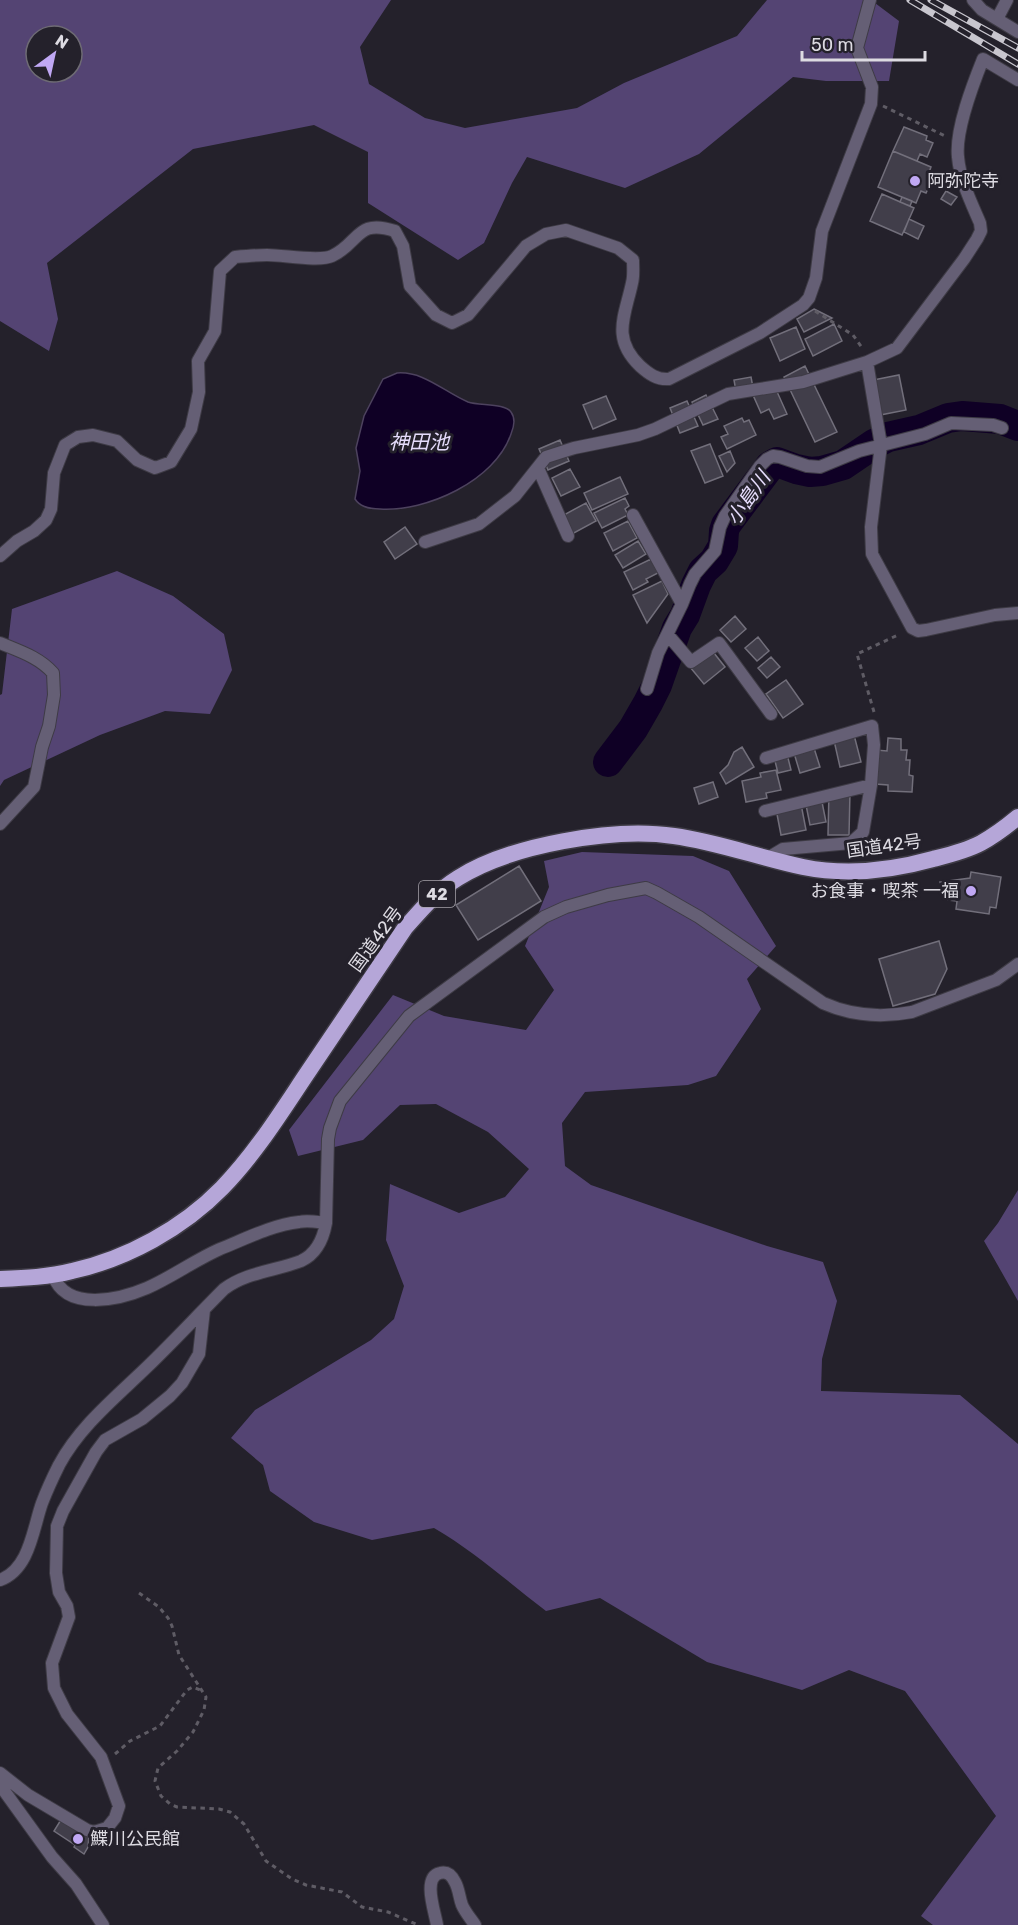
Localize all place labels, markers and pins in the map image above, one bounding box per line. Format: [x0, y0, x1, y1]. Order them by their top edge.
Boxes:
place label: 阿弥陀寺 [927, 170, 999, 192]
marker: 阿弥陀寺 [908, 174, 922, 188]
place label: お食事・喫茶 一福 [811, 880, 959, 902]
marker: お食事・喫茶 一福 [964, 884, 978, 898]
place label: 鰈川公民館 [90, 1828, 180, 1850]
marker: 鰈川公民館 [71, 1832, 85, 1846]

